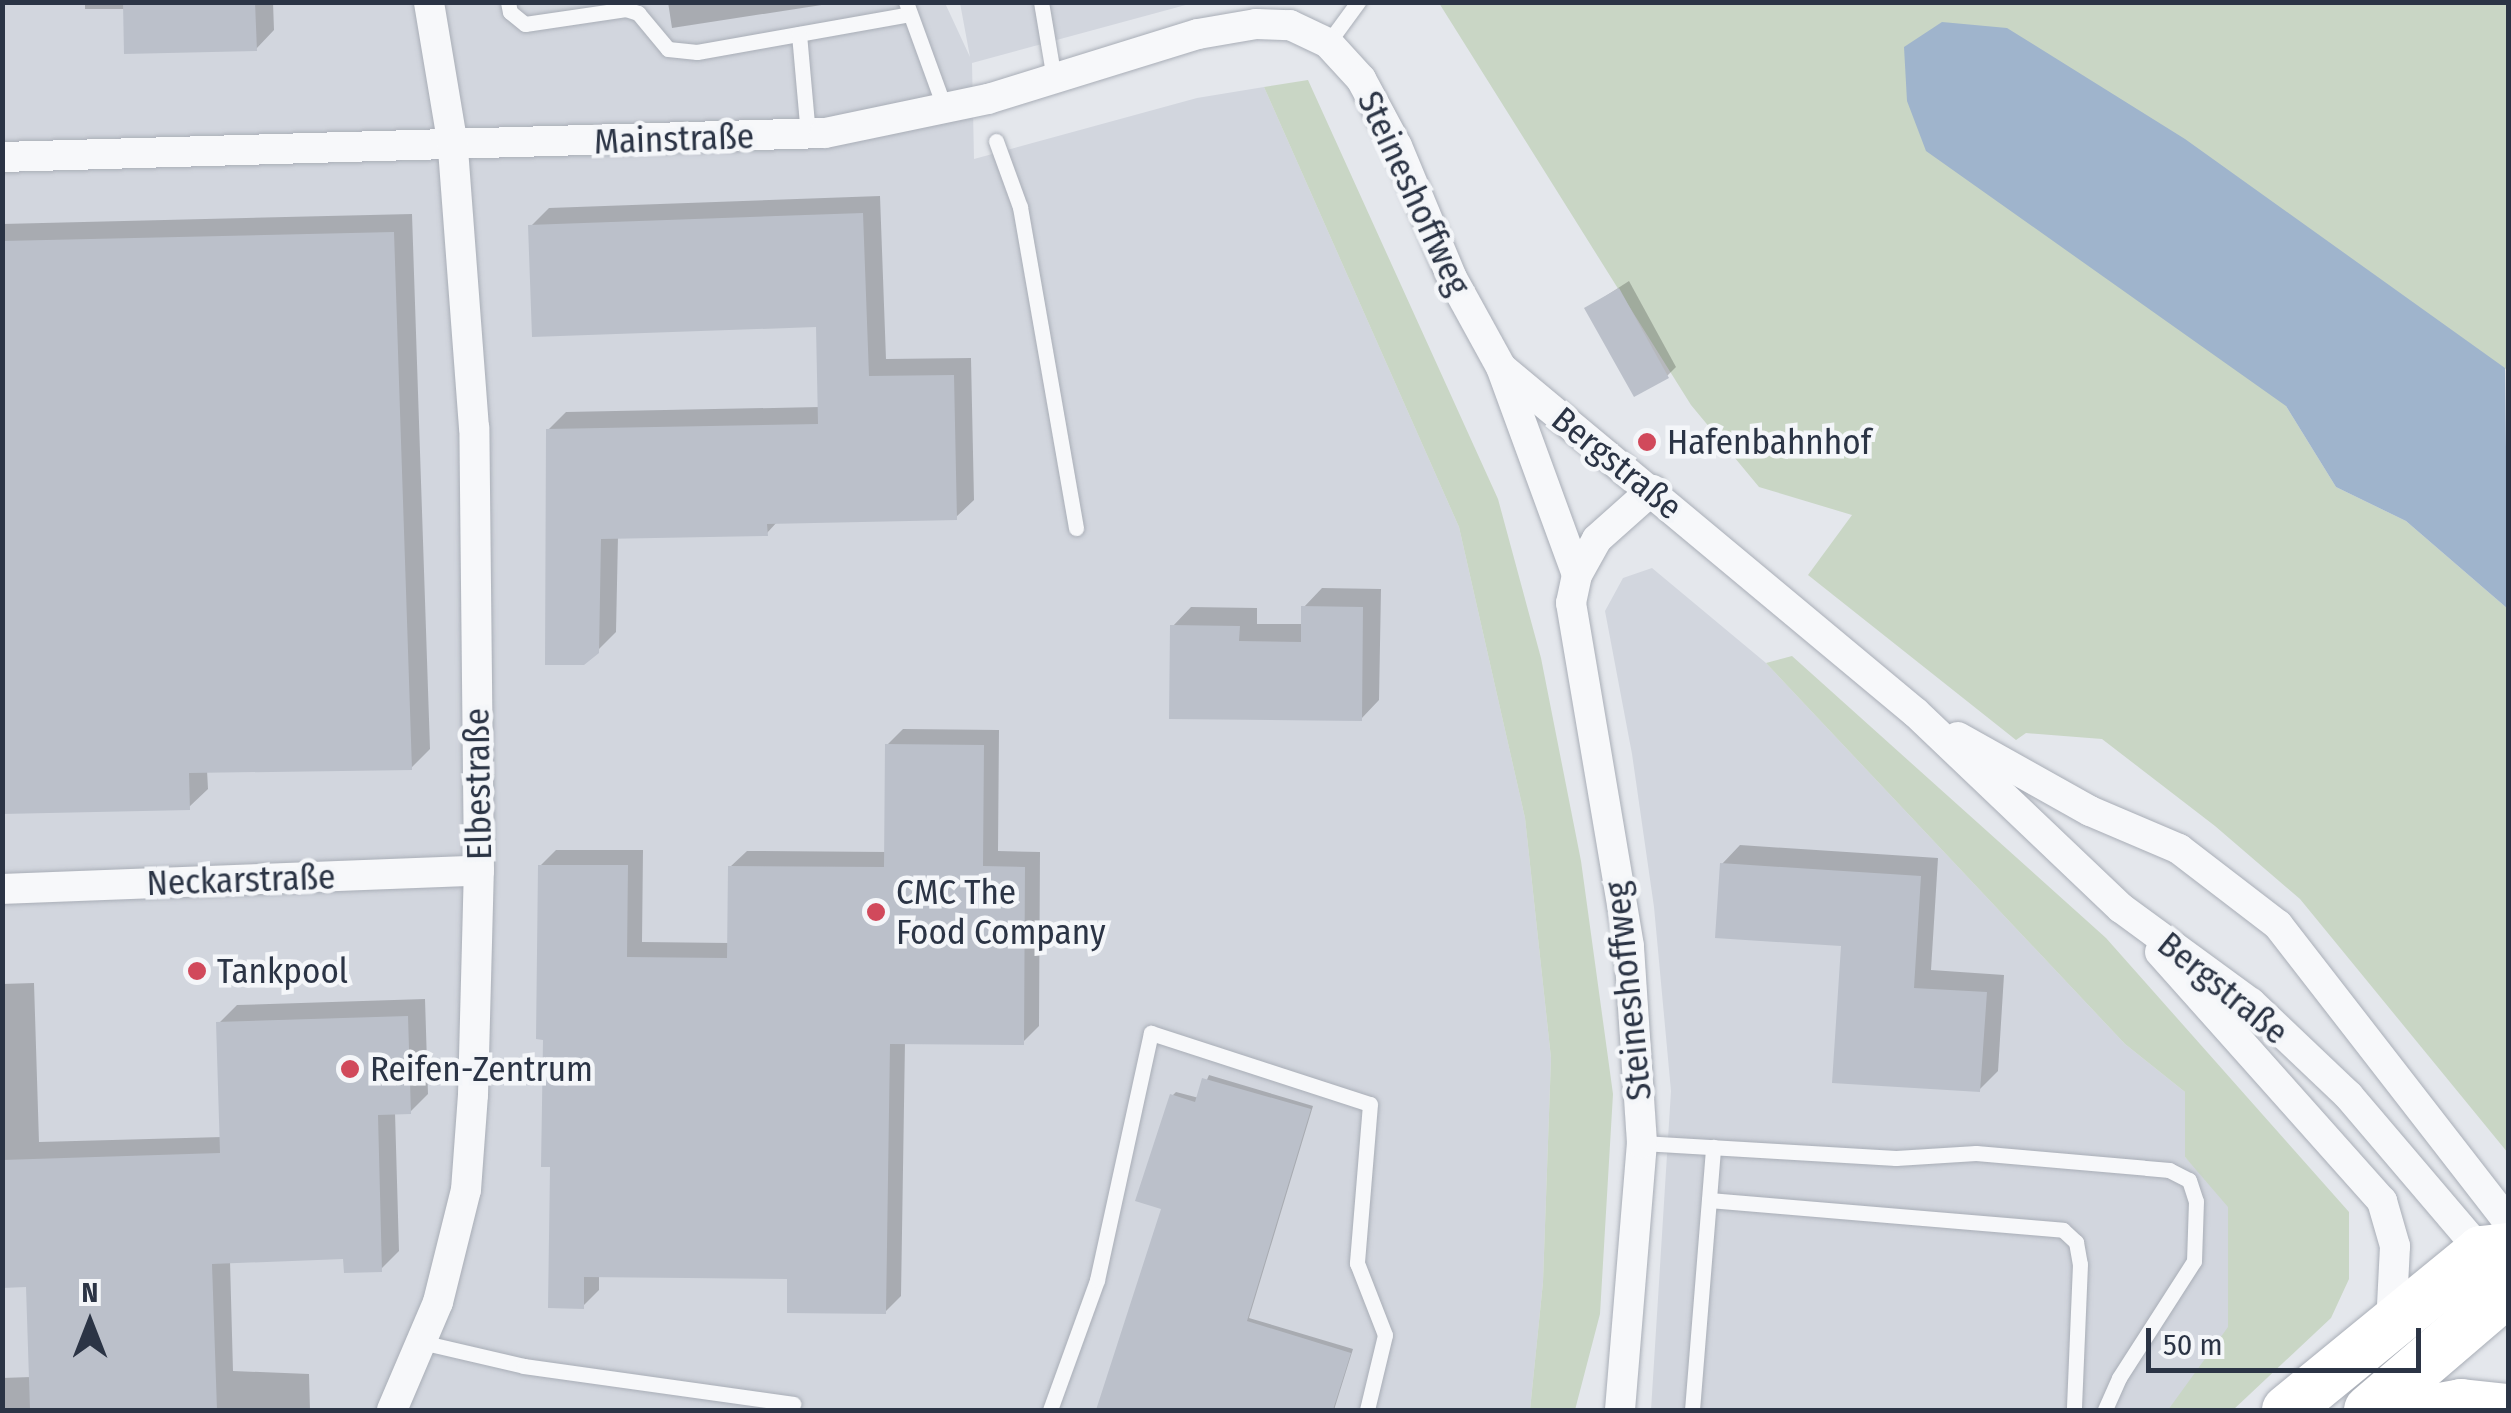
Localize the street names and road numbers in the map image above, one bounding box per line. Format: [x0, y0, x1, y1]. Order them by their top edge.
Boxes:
street label: Steineshoffweg [1348, 84, 1480, 302]
street label: Mainstraße [593, 115, 755, 163]
street label: Bergstraße [1544, 398, 1690, 528]
street label: Elbestraße [456, 708, 500, 860]
street label: Neckarstraße [146, 856, 336, 904]
street label: Steineshoffweg [1596, 879, 1660, 1103]
street label: Bergstraße [2150, 923, 2296, 1053]

